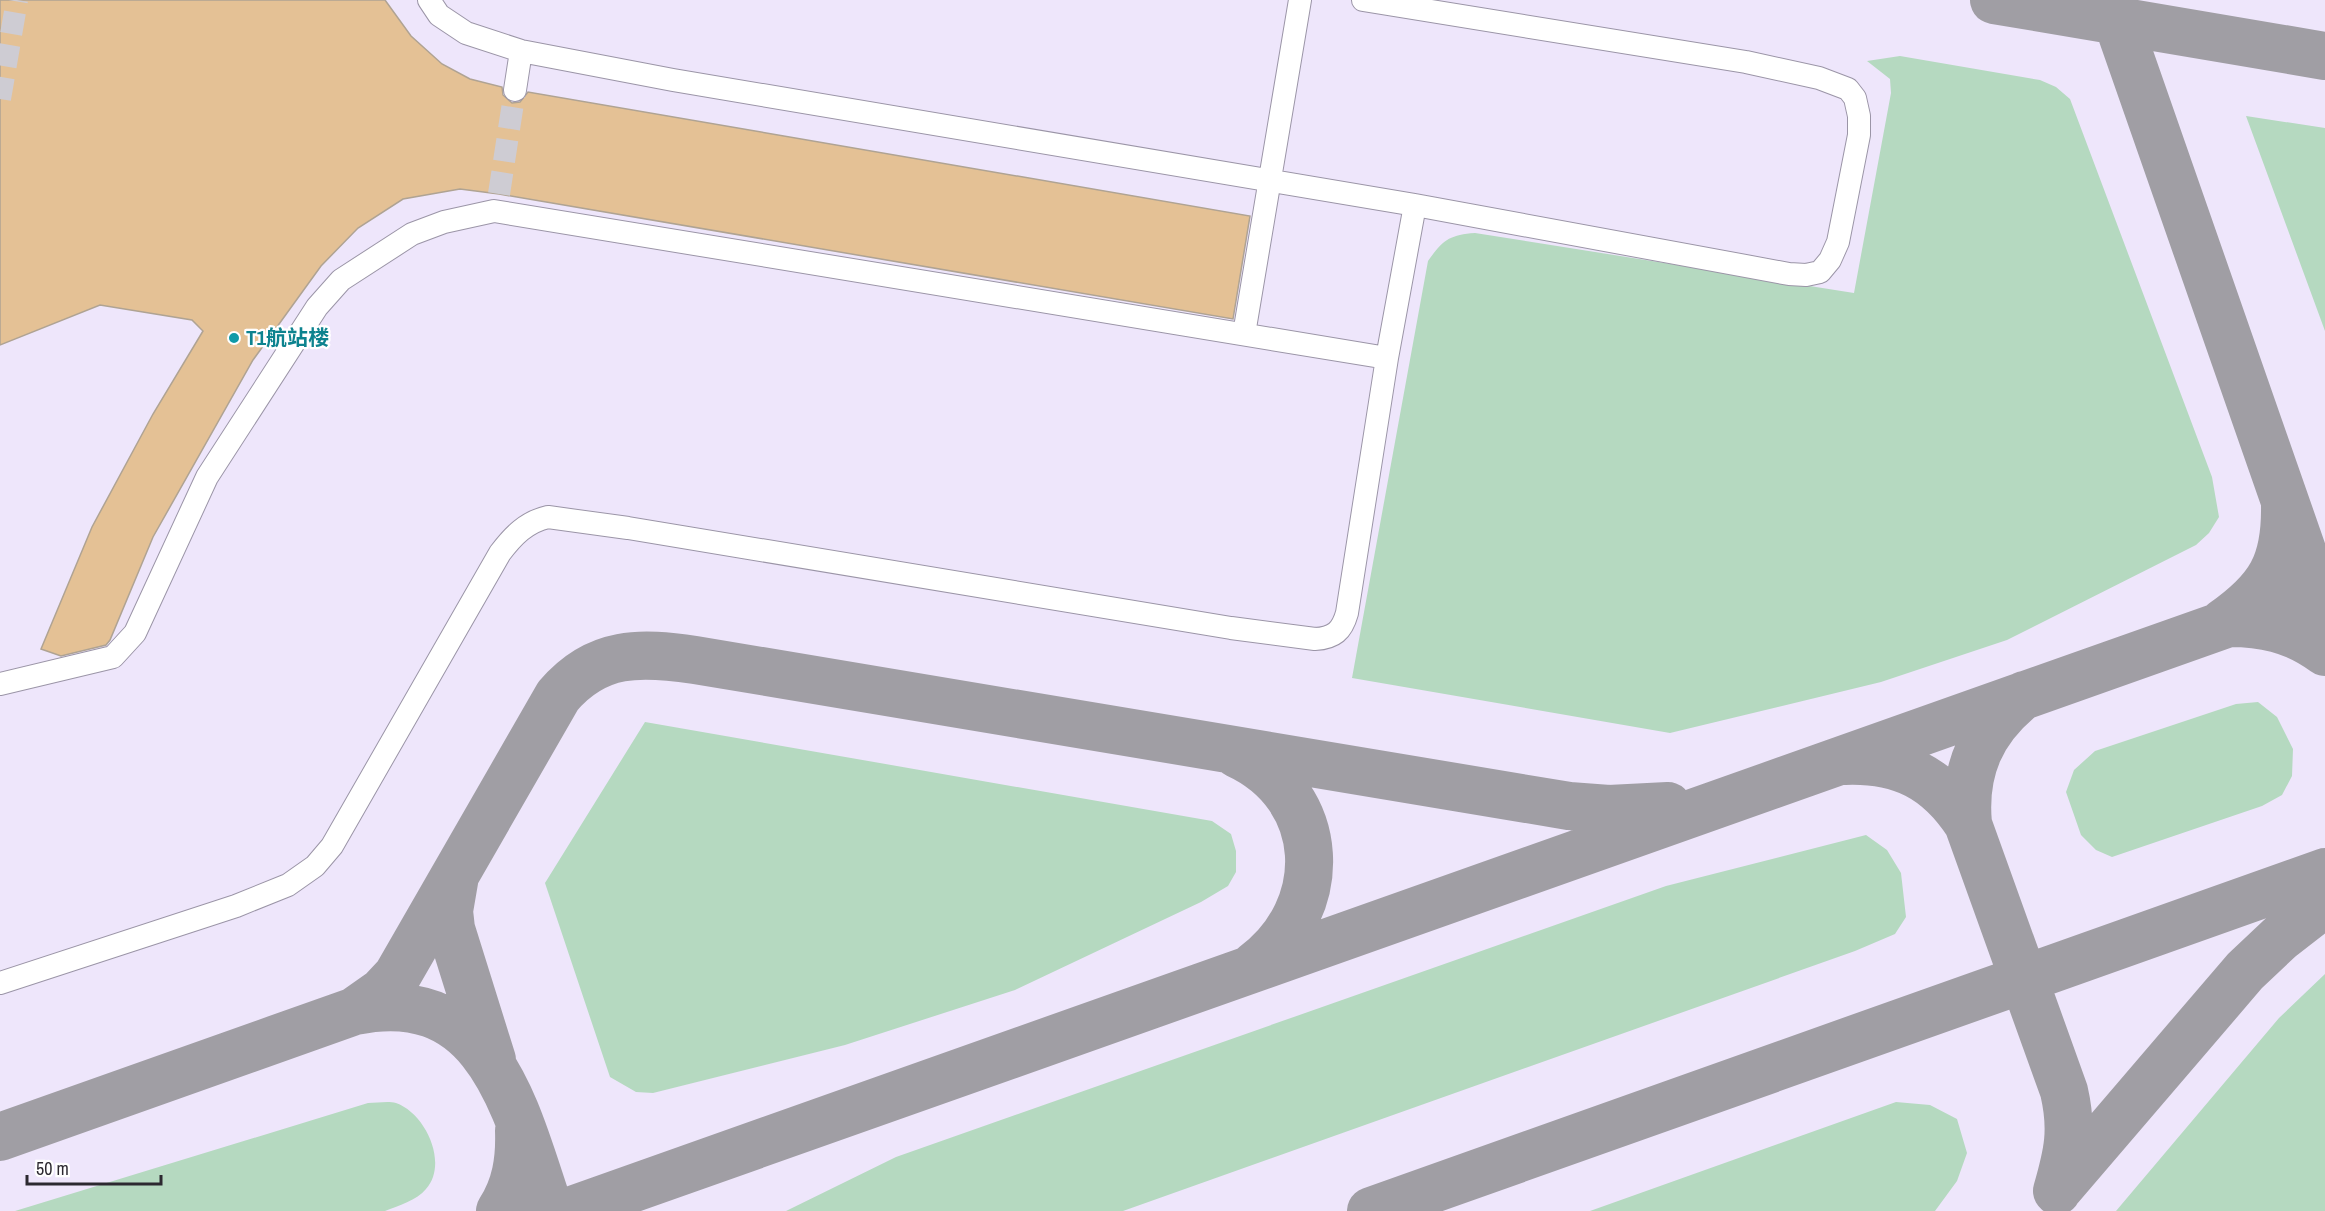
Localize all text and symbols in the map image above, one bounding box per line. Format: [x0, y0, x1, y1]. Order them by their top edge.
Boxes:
place label: T1航站楼 [246, 323, 329, 352]
marker: T1航站楼 [227, 331, 241, 345]
scale bar [27, 1148, 160, 1186]
text: 50 m [36, 1156, 69, 1181]

